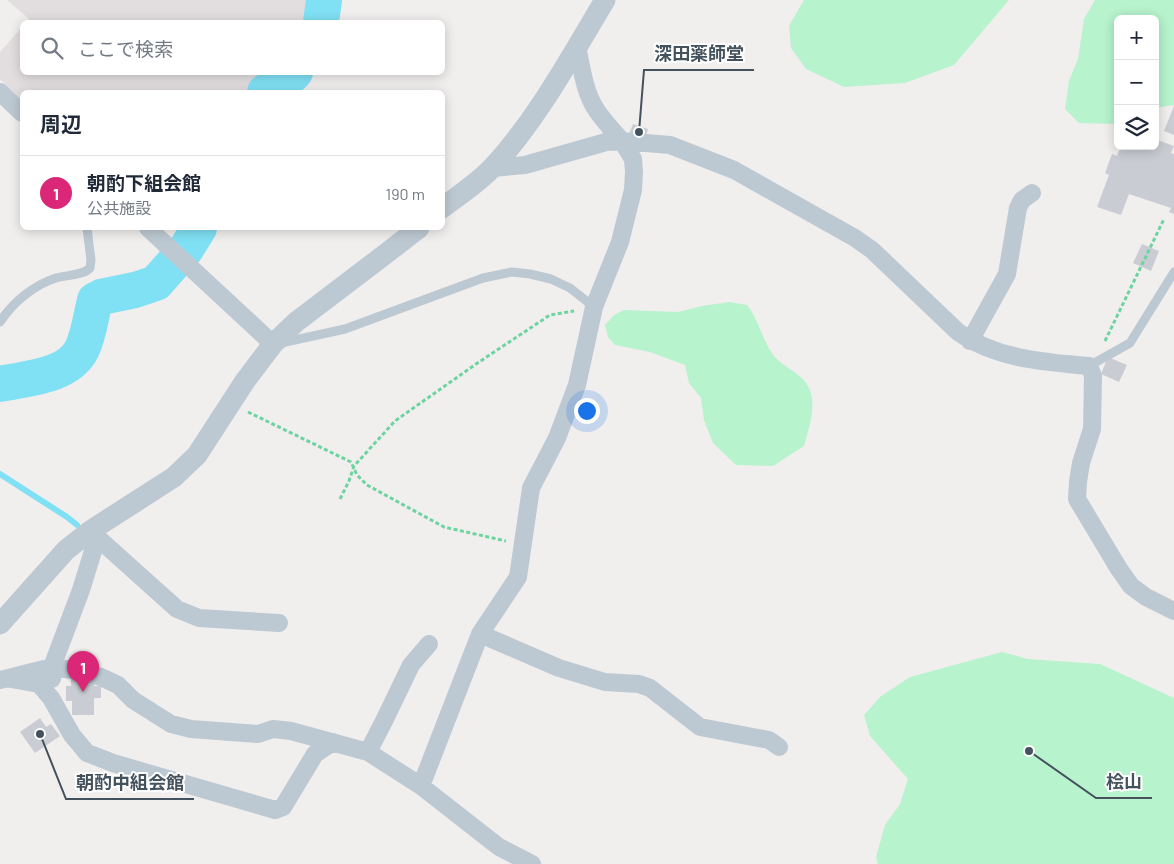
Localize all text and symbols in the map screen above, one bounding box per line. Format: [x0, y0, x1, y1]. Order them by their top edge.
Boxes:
map controls [1114, 15, 1159, 150]
button: + [1114, 15, 1159, 60]
search box [20, 20, 445, 75]
icon: search [38, 34, 66, 62]
text: ここで検索 [78, 37, 173, 60]
callout: 深田薬師堂 [644, 37, 754, 70]
text: 深田薬師堂 [654, 42, 744, 64]
button: − [1114, 60, 1159, 105]
button: layers [1114, 105, 1159, 150]
text: 周辺 [40, 111, 82, 136]
text: 朝酌下組会館 [87, 171, 201, 194]
text: 1 [53, 184, 59, 203]
text: 190 m [386, 184, 425, 203]
text: 公共施設 [87, 198, 151, 217]
your location [574, 398, 600, 424]
pin: 1 [67, 651, 99, 692]
callout: 桧山 [1096, 765, 1152, 798]
callout: 朝酌中組会館 [66, 766, 194, 799]
text: 桧山 [1106, 770, 1142, 792]
text: 朝酌中組会館 [76, 771, 184, 793]

